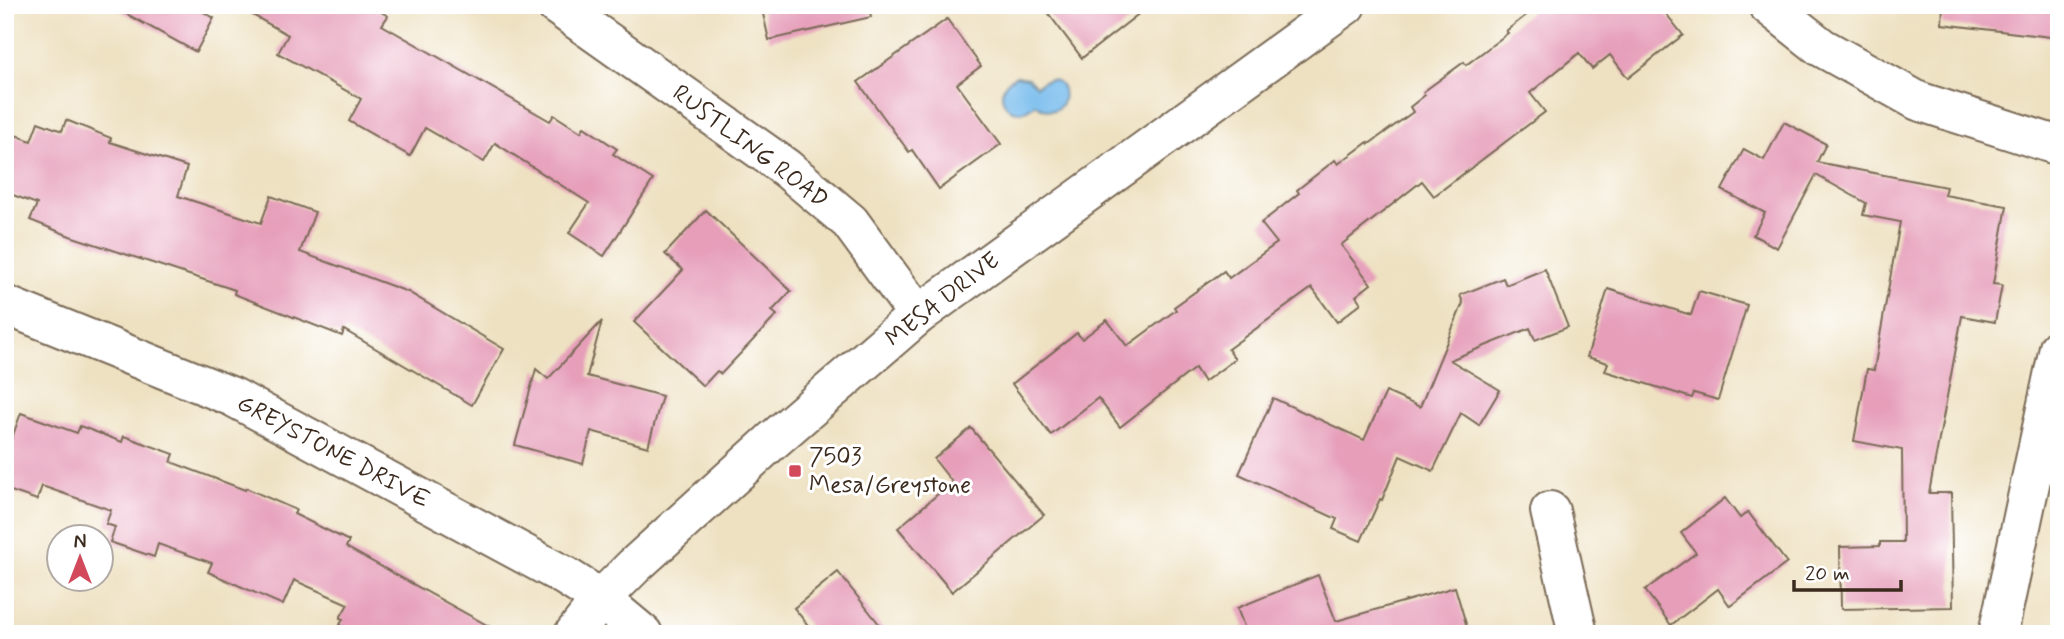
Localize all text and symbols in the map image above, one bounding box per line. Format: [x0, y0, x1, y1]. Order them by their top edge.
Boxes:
street label: RUSTLING ROAD [666, 78, 834, 216]
street label: MESA DRIVE [879, 246, 1007, 354]
street label: GREYSTONE DRIVE [231, 388, 435, 516]
place label: 7503 Mesa/Greystone [809, 442, 971, 501]
marker: 7503 Mesa/Greystone [787, 463, 803, 479]
north arrow [46, 524, 116, 594]
text: N [74, 530, 86, 555]
scale bar [1794, 548, 1901, 592]
text: 20 m [1805, 560, 1850, 588]

